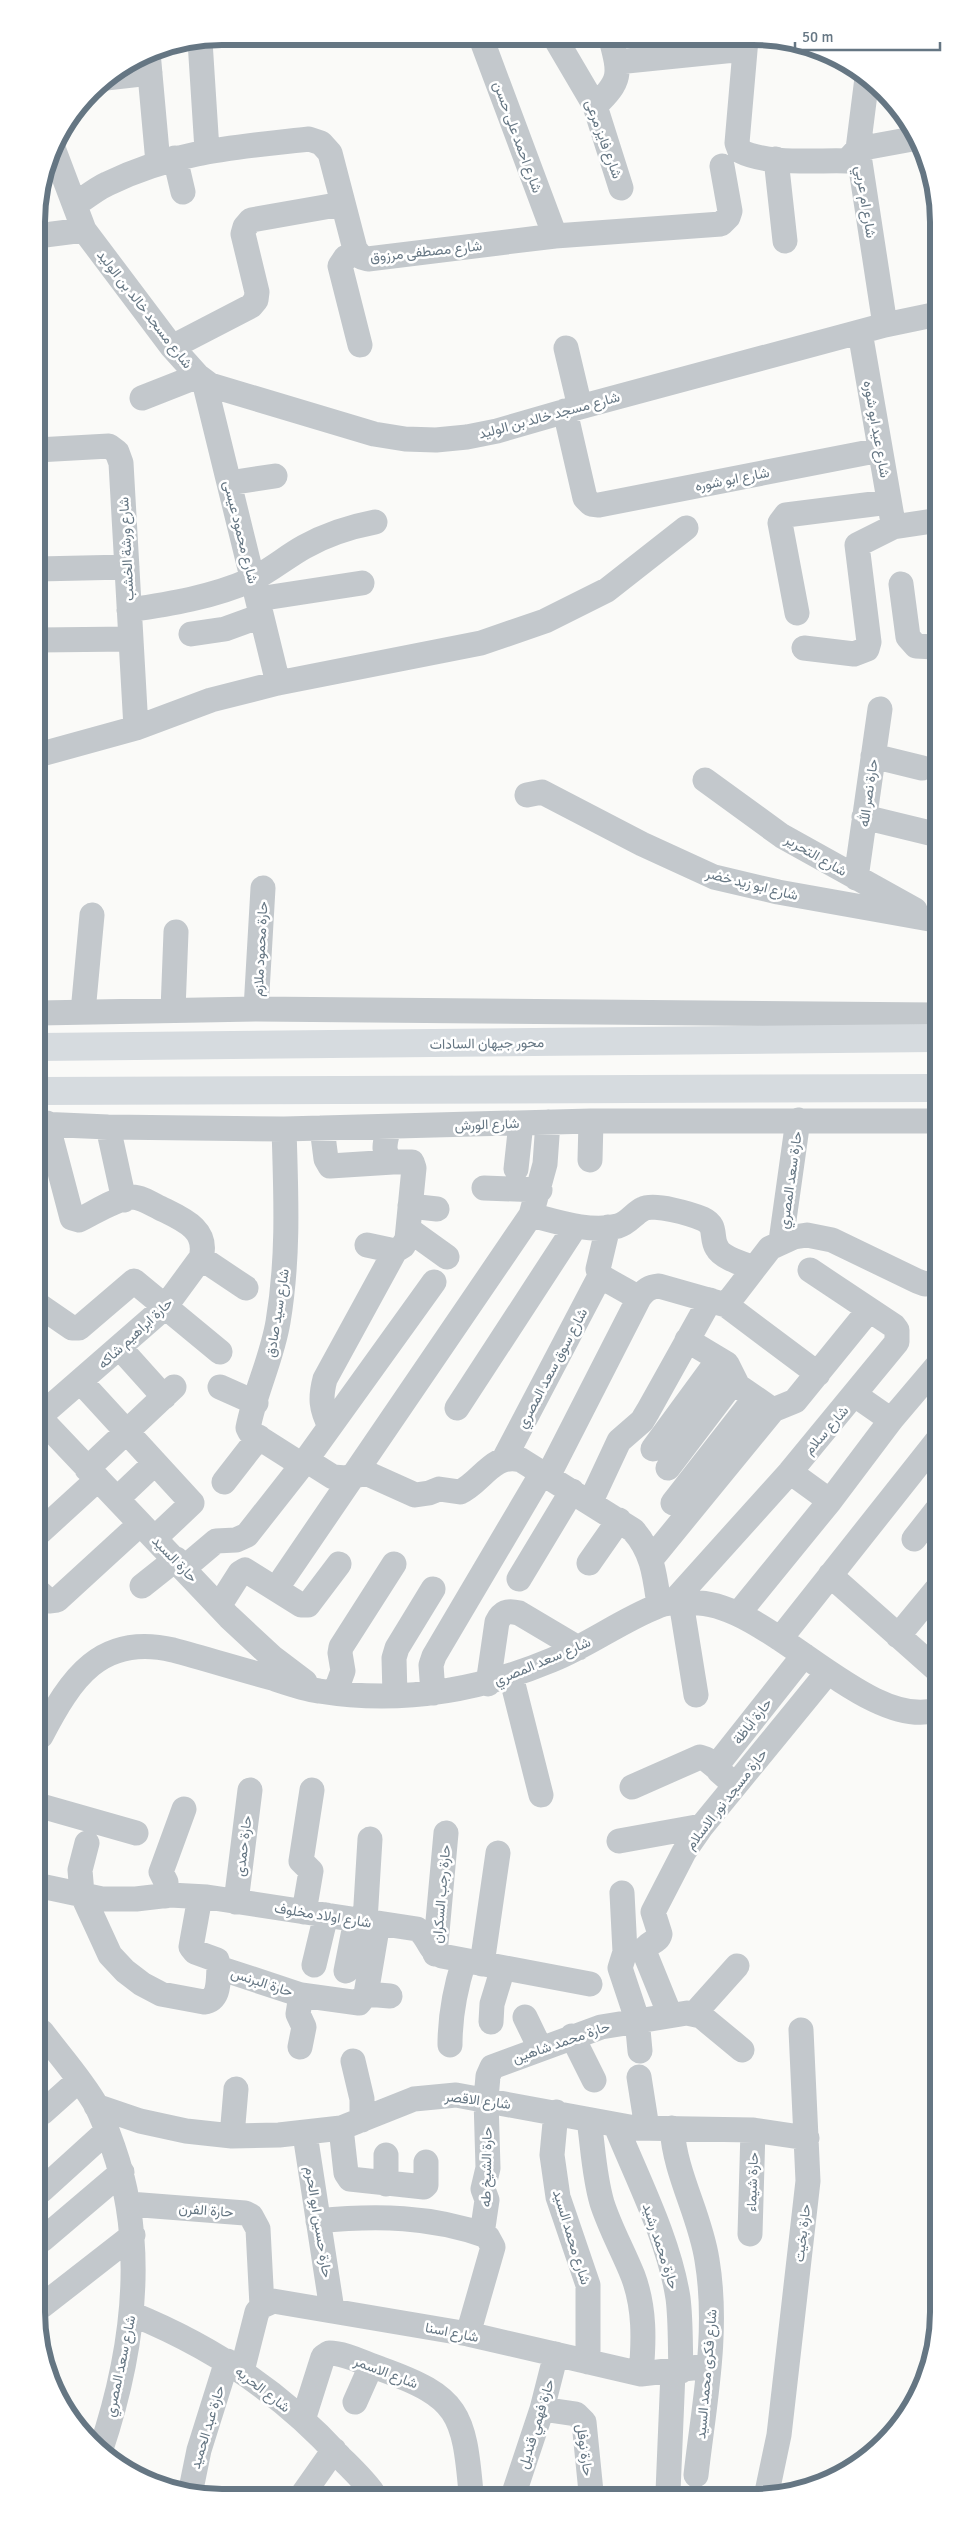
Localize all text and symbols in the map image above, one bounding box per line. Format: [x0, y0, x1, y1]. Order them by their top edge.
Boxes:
scale bar [795, 20, 940, 52]
text: 50 m [802, 28, 833, 46]
street label: شارع احمد على حسن [488, 79, 546, 196]
street label: شارع فايز مرعى [580, 97, 626, 182]
street label: شارع ام عربي [848, 165, 880, 240]
street label: شارع مصطفى مرزوق [369, 237, 483, 268]
street label: شارع مسجد خالد بن الوليد [92, 247, 196, 373]
street label: شارع عيد ابو شوره [858, 379, 893, 479]
street label: شارع مسجد خالد بن الوليد [477, 388, 622, 444]
street label: شارع ابو شوره [693, 464, 771, 497]
street label: شارع محمود عيسى [218, 479, 262, 586]
street label: شارع ورشة الخشب [115, 496, 140, 601]
street label: حارة نصر الله [855, 758, 882, 828]
street label: شارع التحرير [780, 830, 850, 882]
street label: شارع ابو زيد خضر [703, 865, 800, 906]
street label: حارة محمود ملازم [250, 901, 271, 997]
street label: محور جيهان السادات [430, 1034, 544, 1053]
street label: شارع الورش [454, 1115, 520, 1136]
street label: حارة سعد المصري [775, 1130, 809, 1230]
street label: شارع سيد صادق [262, 1267, 295, 1359]
street label: حارة ابراهيم شاكه [94, 1294, 176, 1372]
street label: شارع سوق سعد المصري [514, 1305, 594, 1433]
street label: شارع سلام [801, 1402, 854, 1459]
street label: حارة السيد [148, 1533, 201, 1586]
street label: شارع سعد المصري [491, 1633, 594, 1692]
street label: حارة أباظة [729, 1695, 776, 1748]
street label: حارة مسجد نور الاسلام [682, 1746, 771, 1853]
street label: حارة حمدى [231, 1815, 256, 1877]
street label: حارة رجب السكران [429, 1844, 454, 1944]
street label: شارع اولاد مخلوف [273, 1899, 373, 1934]
street label: حارة البرنس [229, 1964, 295, 2000]
street label: حارة محمد شاهين [510, 2018, 612, 2067]
street label: شارع الاقصر [443, 2088, 512, 2115]
street label: حارة الشيخ طه [477, 2127, 498, 2207]
street label: حارة شيماء [743, 2152, 762, 2212]
street label: حارة حسين ابو الحرم [301, 2165, 336, 2279]
street label: شارع محمد السيد [547, 2188, 594, 2287]
street label: حارة الفرن [178, 2200, 234, 2221]
street label: حارة محمد رشيد [639, 2201, 682, 2291]
street label: حارة بخيت [791, 2203, 814, 2263]
street label: شارع فكرى محمد السيد [692, 2308, 723, 2440]
street label: شارع سعد المصري [101, 2314, 142, 2419]
street label: شارع اسنا [423, 2319, 480, 2348]
street label: شارع الاسمر [350, 2352, 420, 2394]
street label: شارع الحريه [231, 2363, 294, 2418]
street label: حارة فهمي قنديل [515, 2377, 561, 2472]
street label: حارة عبد الحميد [187, 2383, 228, 2471]
street label: حارة نوفل [572, 2423, 597, 2477]

